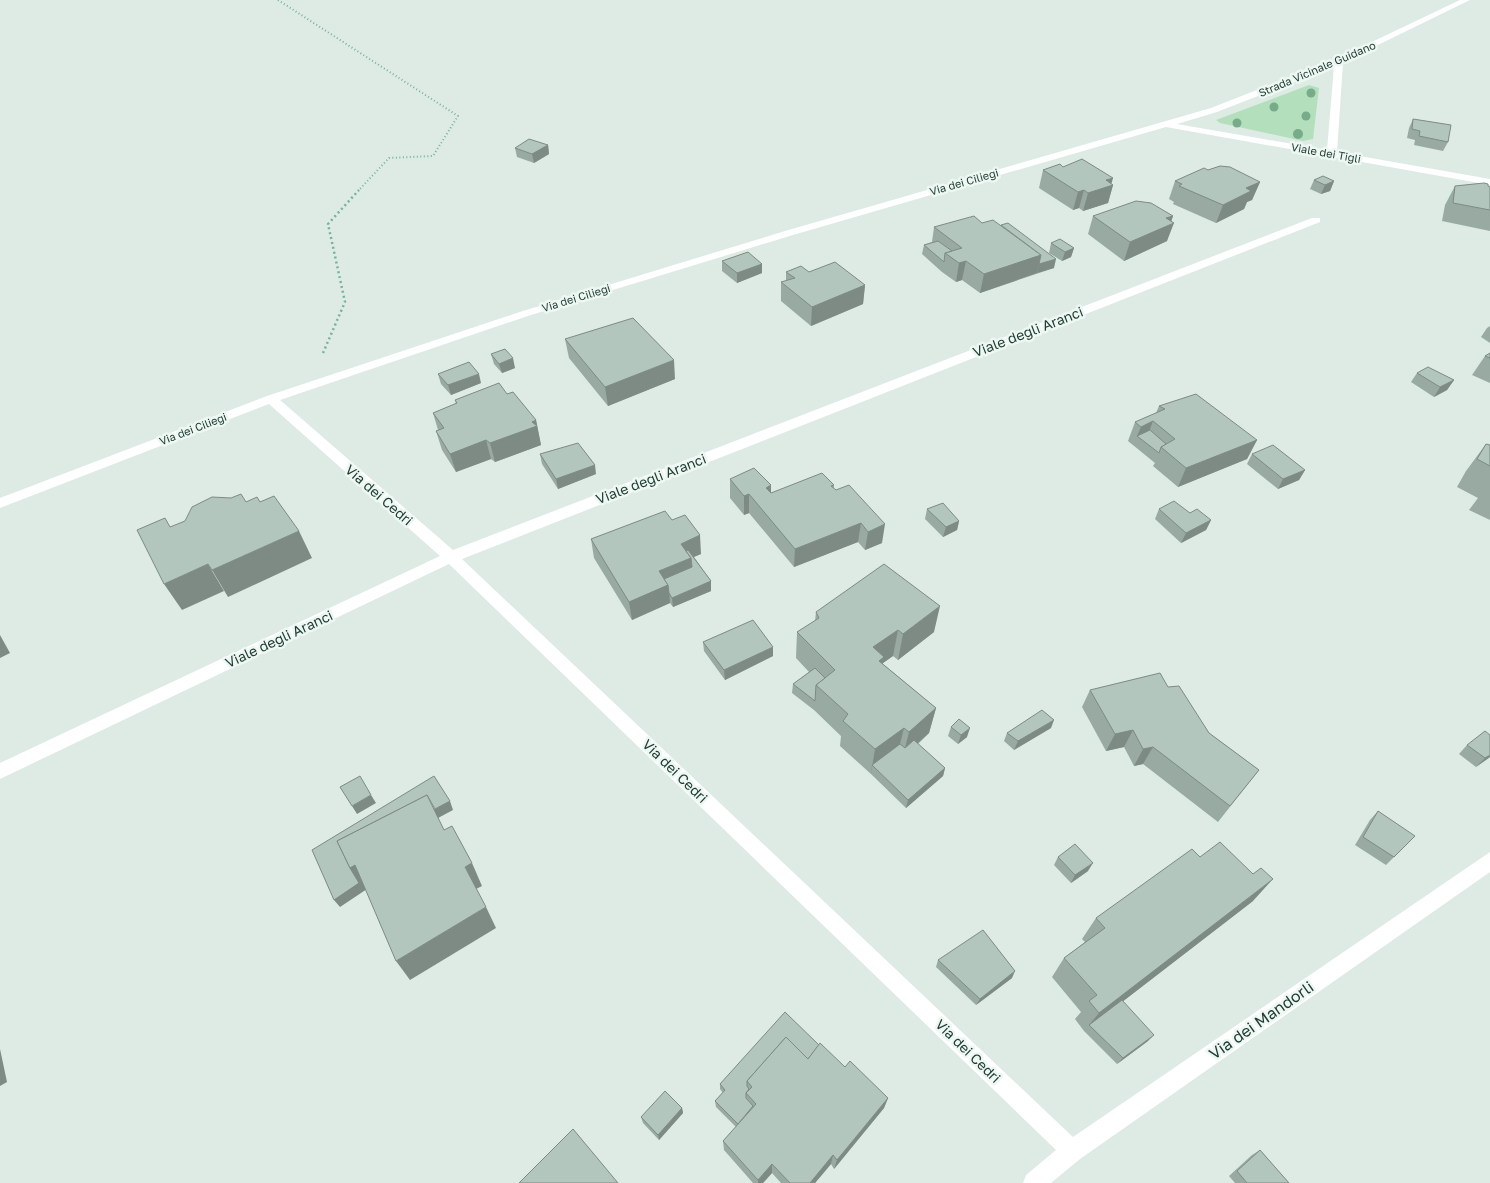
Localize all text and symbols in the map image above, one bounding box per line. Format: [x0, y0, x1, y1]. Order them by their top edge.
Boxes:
street label: Strada Vicinale Guidano [1256, 38, 1378, 99]
street label: Viale dei Tigli [1290, 140, 1362, 165]
street label: Via dei Ciliegi [928, 165, 1000, 198]
street label: Via dei Ciliegi [540, 281, 612, 314]
street label: Viale degli Aranci [970, 303, 1085, 360]
street label: Via dei Ciliegi [157, 410, 228, 447]
street label: Viale degli Aranci [593, 450, 708, 507]
street label: Via dei Cedri [342, 461, 417, 529]
street label: Viale degli Aranci [222, 606, 335, 671]
street label: Via dei Cedri [639, 735, 711, 806]
street label: Via dei Mandorli [1205, 976, 1317, 1064]
street label: Via dei Cedri [932, 1015, 1004, 1086]

